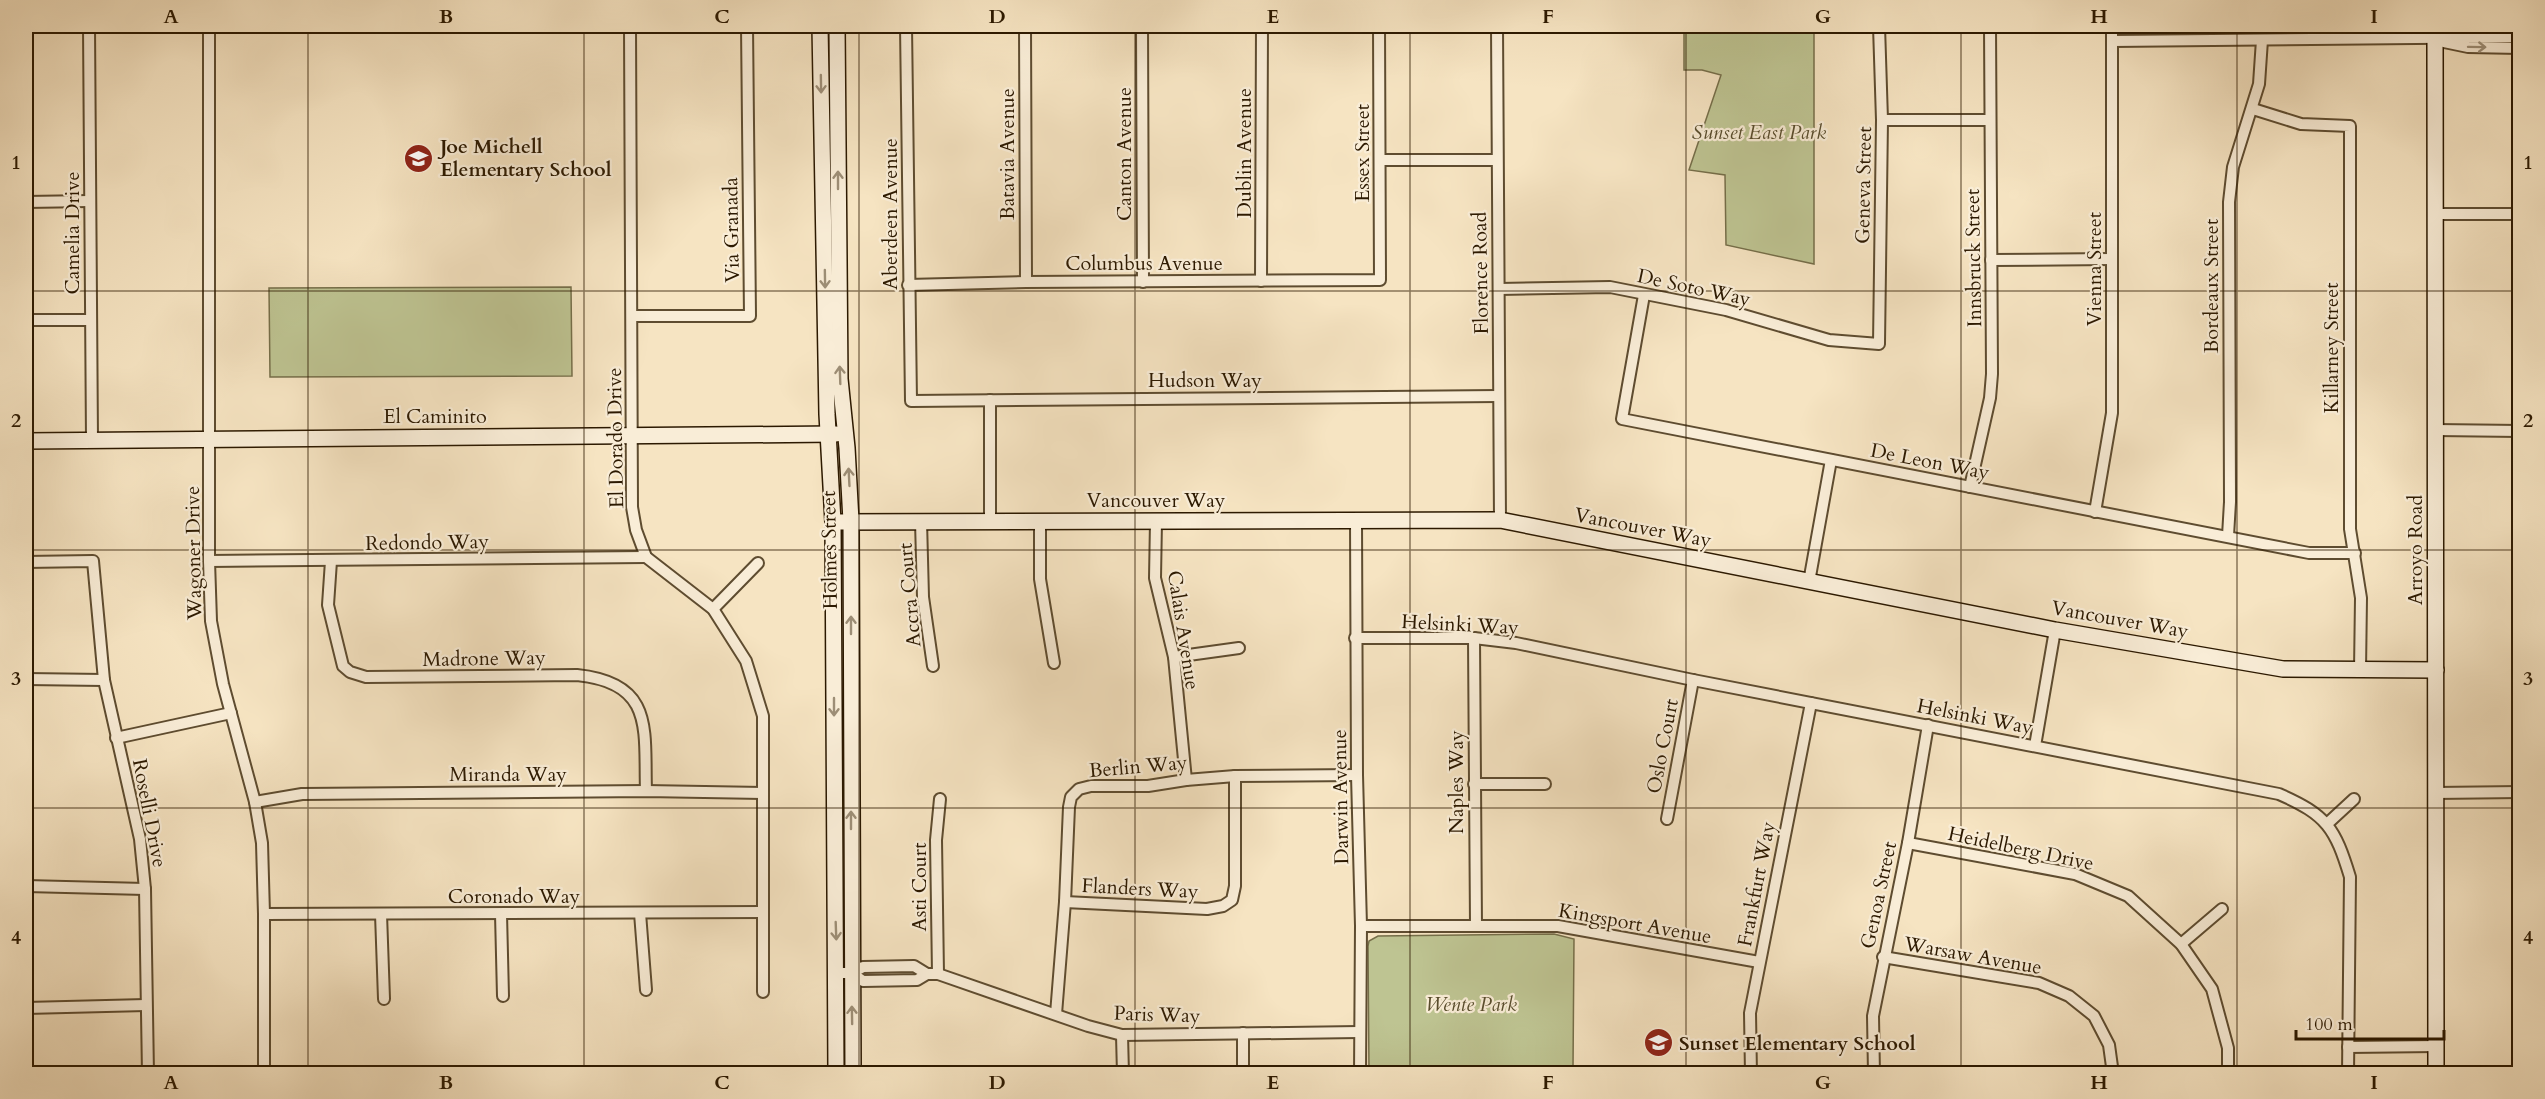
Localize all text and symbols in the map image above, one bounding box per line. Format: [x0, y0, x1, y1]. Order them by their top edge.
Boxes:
text: A [163, 3, 179, 30]
text: B [439, 3, 453, 30]
text: C [714, 3, 730, 30]
text: D [988, 3, 1006, 30]
text: E [1267, 3, 1279, 30]
text: F [1542, 3, 1554, 30]
text: G [1815, 3, 1831, 30]
text: H [2090, 3, 2108, 30]
text: I [2370, 3, 2378, 30]
one-way arrow [2467, 41, 2487, 53]
one-way arrow [816, 73, 827, 93]
street label: Canton Avenue [1111, 87, 1138, 221]
street label: Batavia Avenue [994, 88, 1021, 220]
street label: Dublin Avenue [1231, 88, 1258, 218]
street label: Essex Street [1349, 103, 1376, 202]
park label: Sunset East Park [1692, 119, 1826, 146]
street label: Geneva Street [1849, 125, 1878, 244]
place label: Joe Michell Elementary School [437, 133, 612, 183]
street label: Aberdeen Avenue [877, 138, 904, 290]
school or university icon: Joe Michell Elementary School [403, 142, 435, 174]
text: 1 [11, 149, 21, 176]
text: 1 [2523, 149, 2533, 176]
street label: Camelia Drive [59, 171, 86, 295]
one-way arrow [832, 171, 844, 191]
street label: Via Granada [717, 177, 746, 283]
street label: Innsbruck Street [1959, 188, 1988, 328]
street label: Florence Road [1466, 211, 1495, 335]
street label: Vienna Street [2081, 211, 2108, 326]
street label: Bordeaux Street [2198, 218, 2225, 353]
street label: Columbus Avenue [1065, 250, 1223, 277]
street label: De Soto Way [1635, 262, 1754, 313]
one-way arrow [819, 268, 831, 288]
street label: Killarney Street [2318, 282, 2345, 414]
one-way arrow [834, 366, 846, 386]
street label: El Dorado Drive [601, 367, 630, 509]
street label: Hudson Way [1148, 367, 1262, 394]
street label: El Caminito [383, 403, 487, 430]
text: 2 [11, 407, 21, 434]
text: 2 [2523, 407, 2533, 434]
street label: De Leon Way [1868, 437, 1992, 486]
one-way arrow [843, 468, 854, 488]
street label: Wagoner Drive [179, 486, 208, 621]
street label: Vancouver Way [1087, 487, 1226, 514]
street label: Holmes Street [815, 490, 844, 610]
street label: Arroyo Road [2402, 494, 2429, 605]
street label: Vancouver Way [1572, 501, 1714, 554]
street label: Redondo Way [365, 528, 490, 557]
street label: Accra Court [891, 541, 927, 648]
street label: Calais Avenue [1161, 569, 1206, 692]
street label: Vancouver Way [2049, 594, 2191, 645]
street label: Helsinki Way [1401, 608, 1520, 641]
one-way arrow [845, 616, 857, 636]
street label: Madrone Way [422, 644, 546, 673]
text: 3 [11, 665, 21, 692]
text: 3 [2523, 665, 2533, 692]
street label: Helsinki Way [1915, 692, 2036, 741]
one-way arrow [829, 696, 840, 716]
street label: Oslo Court [1640, 696, 1685, 796]
street label: Darwin Avenue [1326, 729, 1355, 865]
street label: Naples Way [1443, 730, 1470, 834]
street label: Berlin Way [1088, 749, 1189, 784]
street label: Roselli Drive [126, 757, 173, 870]
street label: Miranda Way [449, 761, 567, 788]
one-way arrow [845, 811, 857, 831]
street label: Frankfurt Way [1731, 819, 1782, 949]
street label: Heidelberg Drive [1946, 820, 2096, 877]
street label: Genoa Street [1854, 838, 1903, 951]
street label: Asti Court [906, 842, 933, 931]
street label: Flanders Way [1081, 872, 1199, 905]
street label: Coronado Way [448, 883, 581, 910]
street label: Kingsport Avenue [1556, 897, 1714, 950]
one-way arrow [830, 920, 842, 940]
text: 4 [11, 924, 21, 951]
text: 4 [2523, 924, 2533, 951]
street label: Warsaw Avenue [1901, 930, 2044, 981]
park label: Wente Park [1425, 991, 1517, 1018]
street label: Paris Way [1113, 999, 1201, 1030]
scale bar [2296, 1003, 2444, 1041]
one-way arrow [847, 1006, 858, 1026]
text: 100 m [2305, 1012, 2353, 1037]
school or university icon: Sunset Elementary School [1642, 1027, 1674, 1059]
place label: Sunset Elementary School [1679, 1030, 1916, 1057]
text: A [163, 1069, 179, 1096]
text: B [439, 1069, 453, 1096]
text: C [714, 1069, 730, 1096]
text: D [988, 1069, 1006, 1096]
text: E [1267, 1069, 1279, 1096]
text: F [1542, 1069, 1554, 1096]
text: G [1815, 1069, 1831, 1096]
text: H [2090, 1069, 2108, 1096]
text: I [2370, 1069, 2378, 1096]

